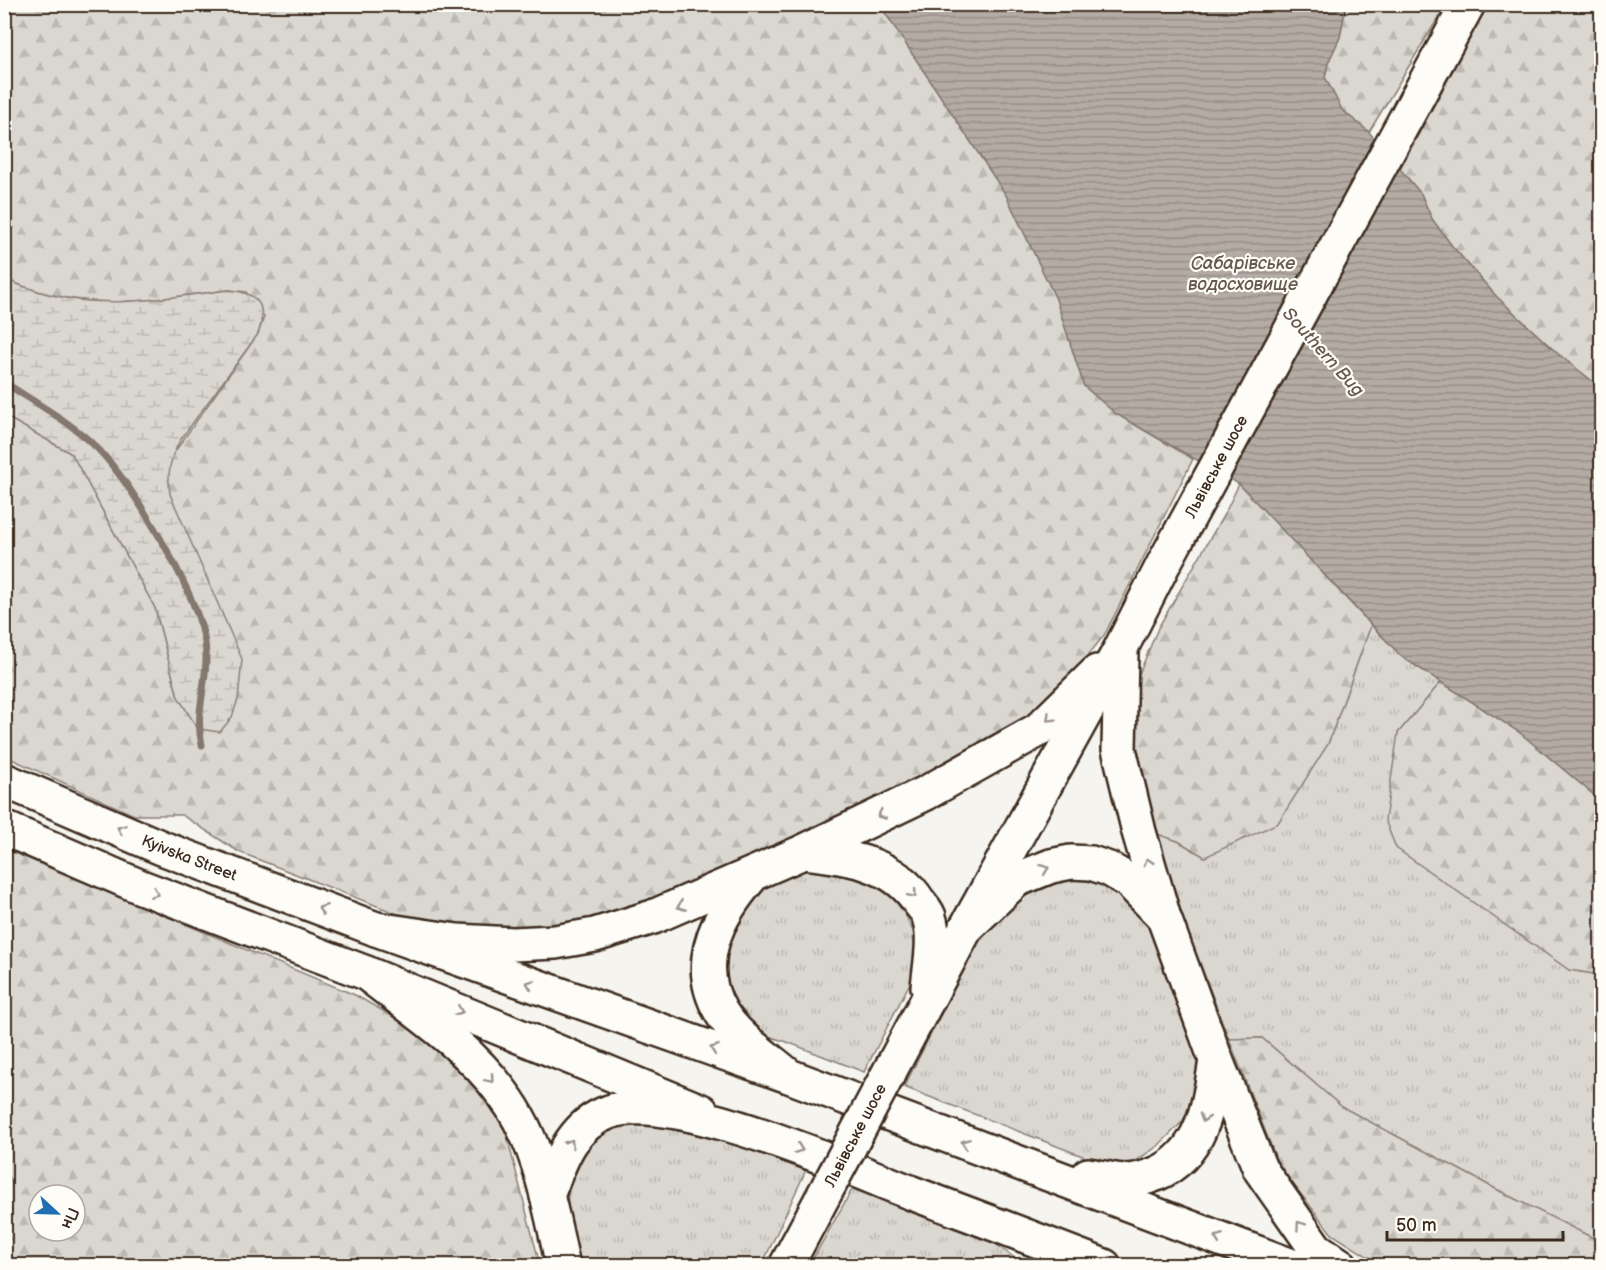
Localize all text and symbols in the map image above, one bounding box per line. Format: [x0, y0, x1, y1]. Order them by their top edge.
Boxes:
water label: Сабарівське водосховище [1188, 253, 1298, 295]
water label: Southern Bug [1278, 303, 1368, 401]
street label: Львівське шосе [1180, 412, 1252, 522]
one-way arrow [1046, 711, 1056, 722]
one-way arrow [876, 807, 887, 819]
one-way arrow [116, 824, 127, 836]
street label: Kyivska Street [139, 831, 240, 885]
one-way arrow [1143, 857, 1155, 867]
one-way arrow [1039, 864, 1050, 876]
one-way arrow [149, 885, 160, 898]
one-way arrow [906, 888, 917, 898]
one-way arrow [676, 899, 687, 911]
one-way arrow [317, 903, 327, 916]
one-way arrow [525, 978, 536, 991]
one-way arrow [452, 1004, 463, 1016]
one-way arrow [709, 1044, 719, 1057]
one-way arrow [483, 1072, 494, 1082]
street label: Львівське шосе [820, 1081, 891, 1191]
one-way arrow [1199, 1112, 1212, 1122]
one-way arrow [960, 1137, 971, 1150]
one-way arrow [563, 1139, 574, 1150]
one-way arrow [793, 1142, 804, 1155]
north arrow [27, 1183, 87, 1243]
scale bar [1387, 1204, 1562, 1242]
text: Пн [57, 1205, 82, 1232]
text: 50 m [1396, 1215, 1437, 1236]
one-way arrow [1296, 1221, 1307, 1232]
one-way arrow [1213, 1232, 1224, 1245]

